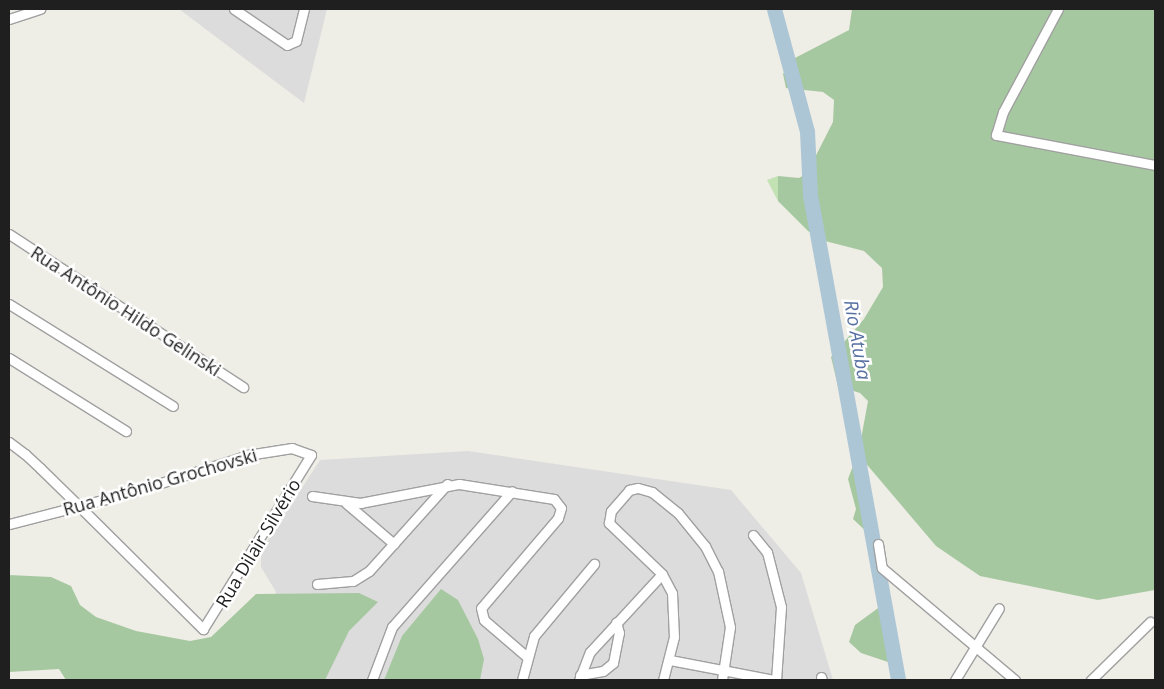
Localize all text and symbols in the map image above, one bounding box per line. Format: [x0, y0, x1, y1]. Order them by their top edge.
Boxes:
street label: Rua Antônio Hildo Gelinski [27, 241, 225, 381]
water label: Rio Atuba [839, 298, 875, 382]
street label: Rua Antônio Grochovski [60, 444, 260, 520]
street label: Rua Dilair Silvério [211, 475, 305, 611]

